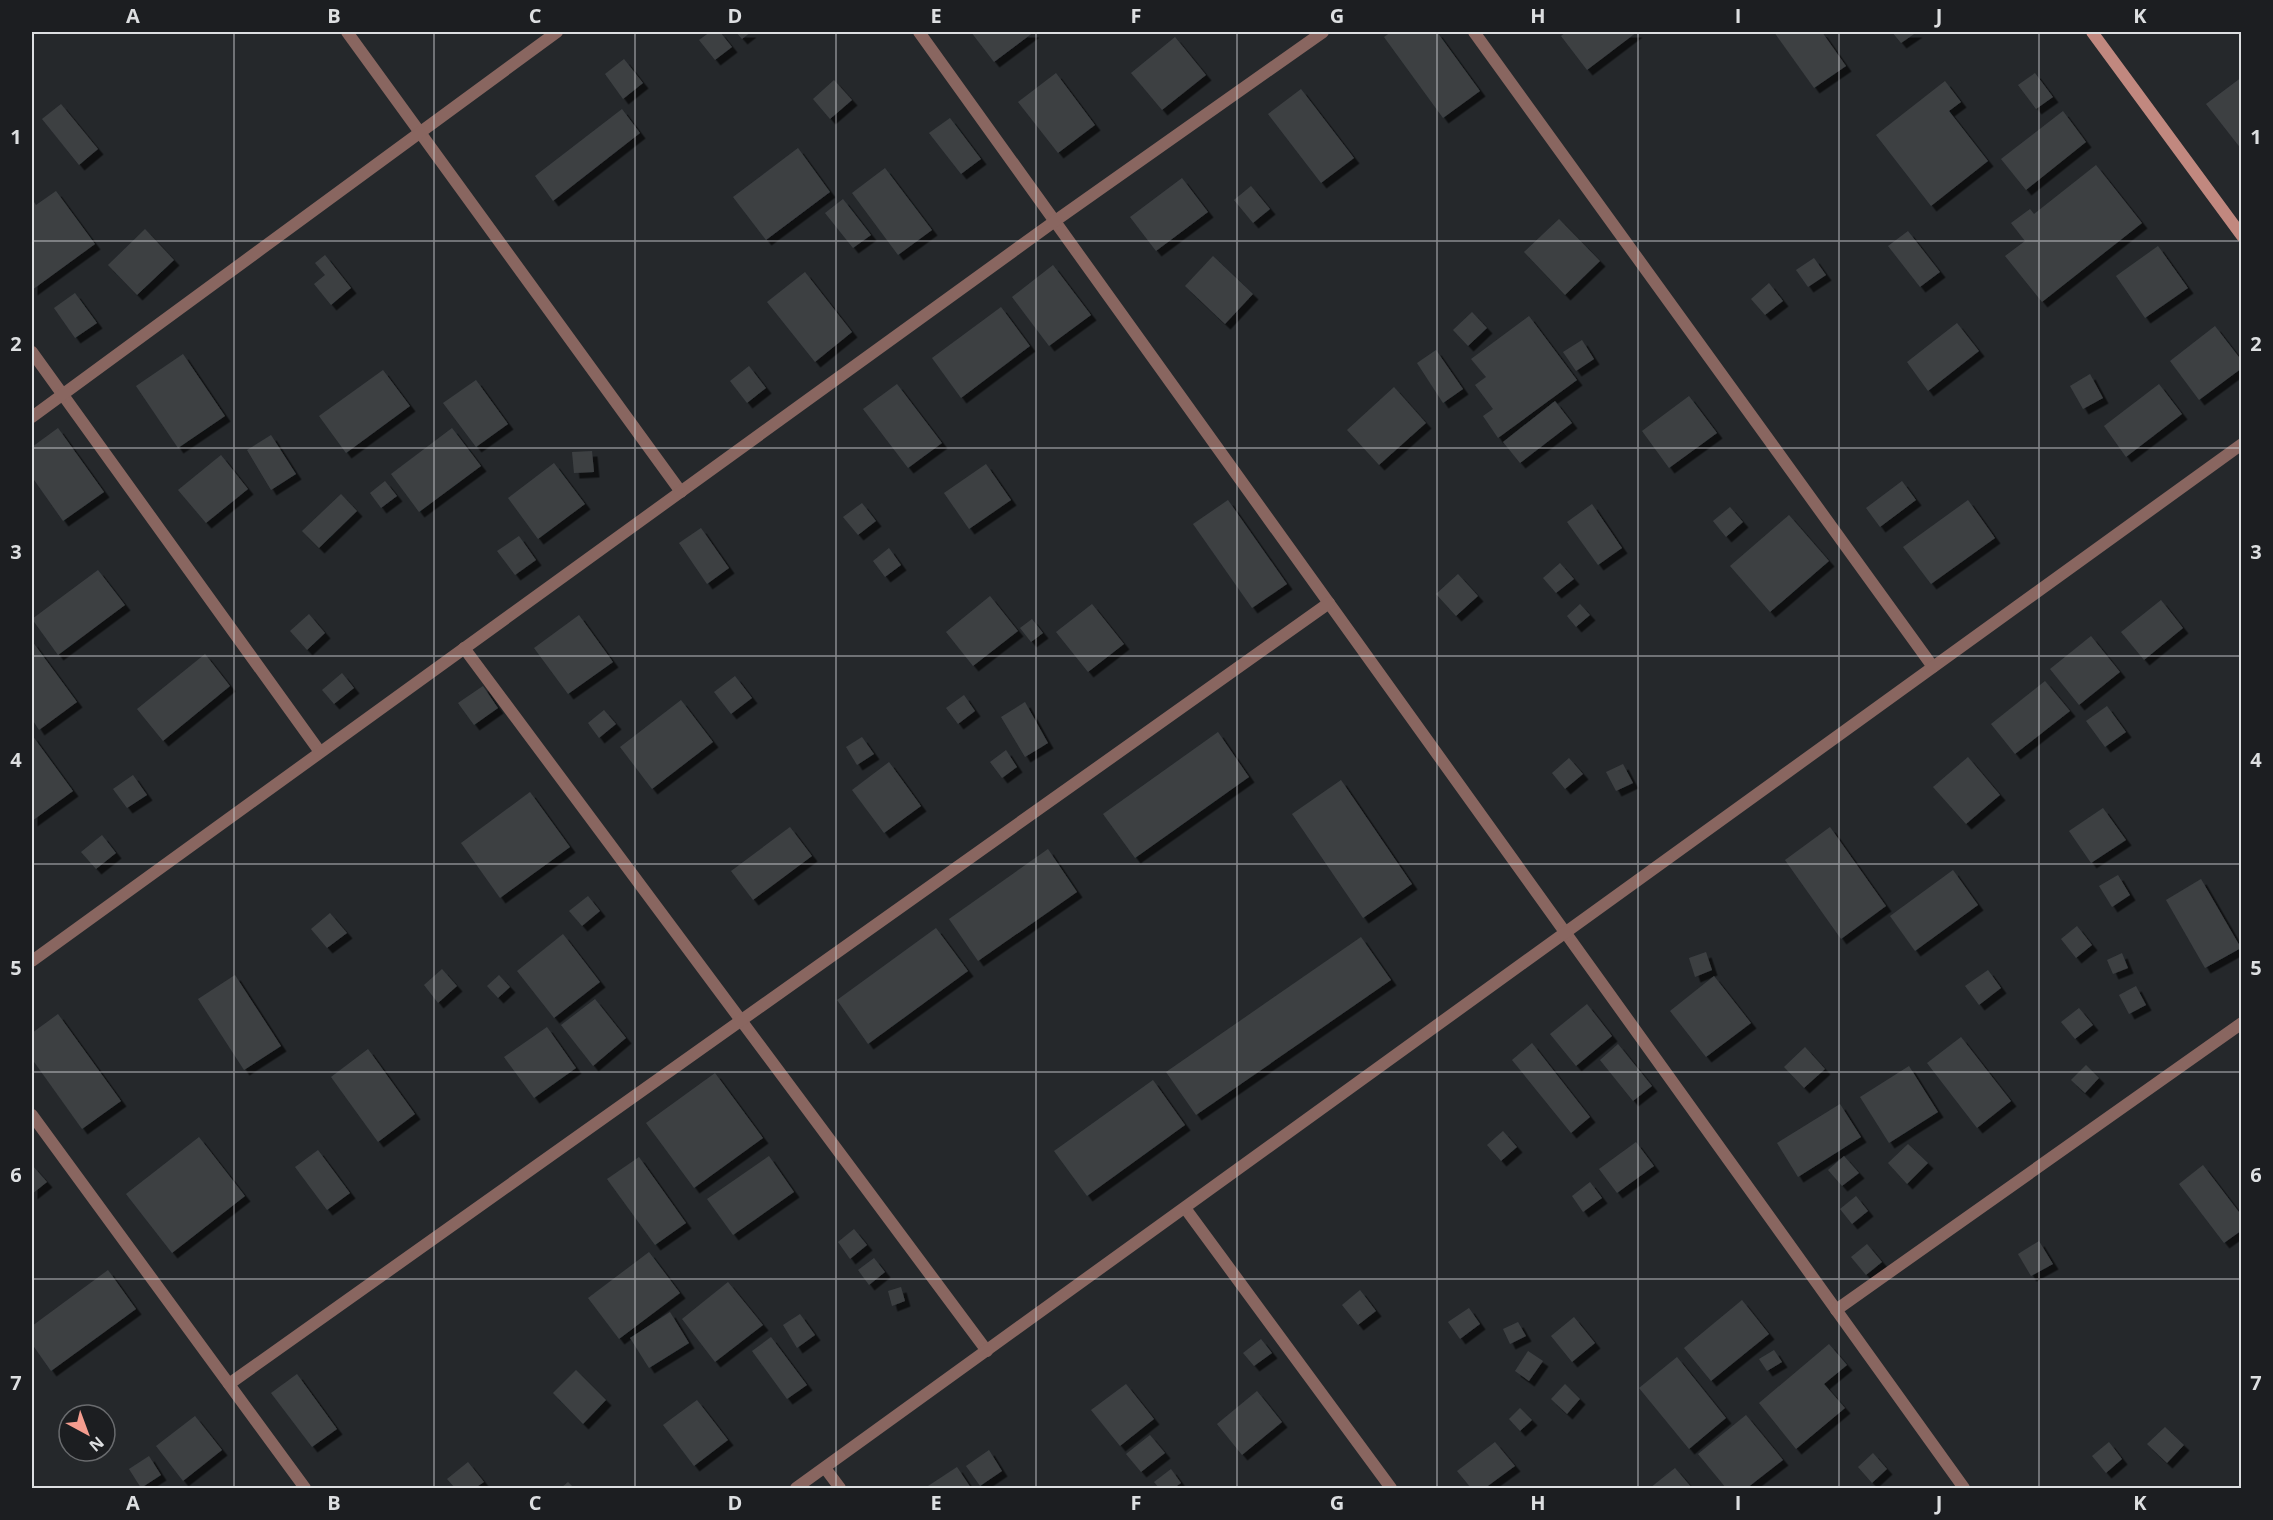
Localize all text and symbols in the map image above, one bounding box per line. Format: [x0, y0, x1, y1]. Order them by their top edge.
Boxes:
text: A [126, 2, 140, 29]
text: B [327, 2, 341, 29]
text: C [529, 2, 542, 29]
text: D [728, 2, 742, 29]
text: E [930, 2, 942, 29]
text: F [1131, 2, 1141, 29]
text: G [1330, 2, 1344, 29]
text: H [1530, 2, 1546, 29]
text: I [1735, 2, 1741, 29]
text: J [1934, 2, 1942, 29]
text: K [2133, 2, 2147, 29]
text: 1 [10, 123, 22, 150]
text: 1 [2250, 123, 2262, 150]
text: 2 [10, 330, 22, 357]
text: 2 [2250, 330, 2262, 357]
text: 3 [10, 538, 22, 565]
text: 3 [2250, 538, 2262, 565]
text: 4 [10, 746, 22, 773]
text: 4 [2250, 746, 2262, 773]
text: 5 [10, 954, 22, 981]
text: 5 [2250, 954, 2262, 981]
text: 6 [10, 1161, 22, 1188]
text: 6 [2250, 1161, 2262, 1188]
text: 7 [10, 1369, 22, 1396]
text: 7 [2250, 1369, 2262, 1396]
north arrow [57, 1403, 117, 1463]
text: N [85, 1432, 109, 1457]
text: A [126, 1489, 140, 1516]
text: B [327, 1489, 341, 1516]
text: C [529, 1489, 542, 1516]
text: D [728, 1489, 742, 1516]
text: E [930, 1489, 942, 1516]
text: F [1131, 1489, 1141, 1516]
text: G [1330, 1489, 1344, 1516]
text: H [1530, 1489, 1546, 1516]
text: I [1735, 1489, 1741, 1516]
text: J [1934, 1489, 1942, 1516]
text: K [2133, 1489, 2147, 1516]

